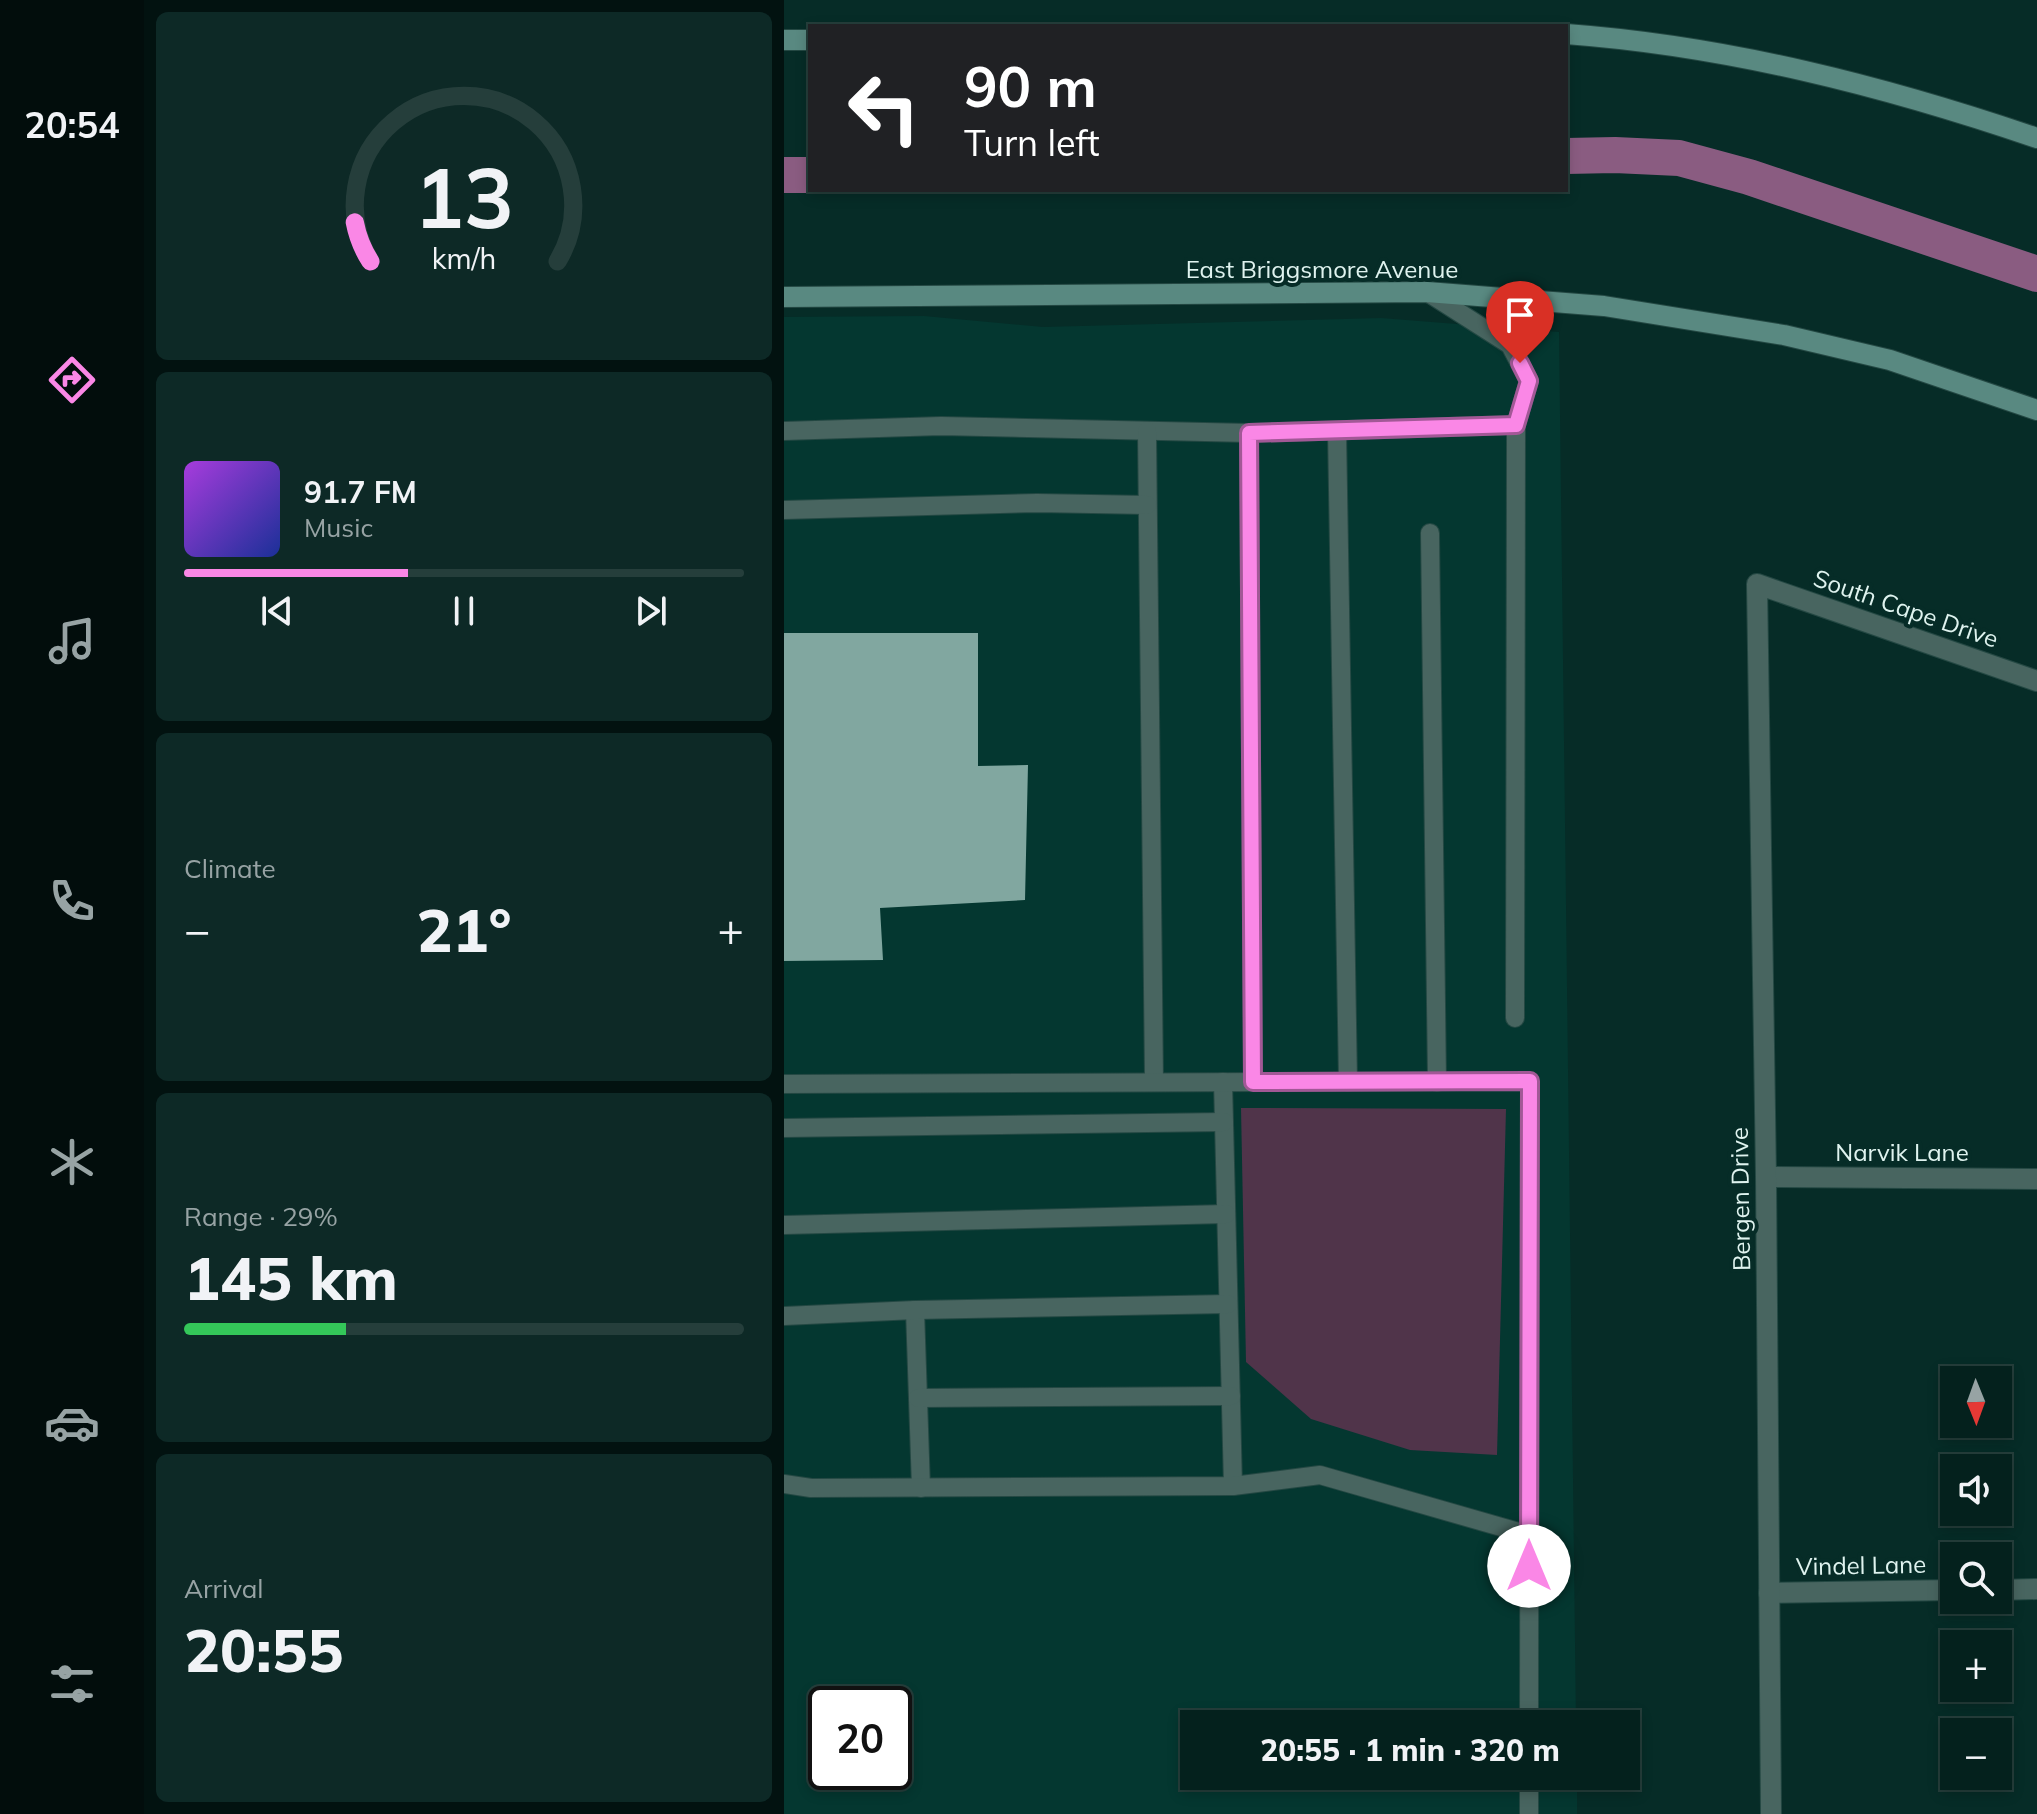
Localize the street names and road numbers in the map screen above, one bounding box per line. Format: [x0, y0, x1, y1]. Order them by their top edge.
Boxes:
street label: East Briggsmore Avenue [1186, 254, 1458, 284]
street label: South Cape Drive [1810, 562, 2002, 654]
street label: Bergen Drive [1724, 1127, 1756, 1271]
street label: Narvik Lane [1835, 1137, 1969, 1167]
street label: Vindel Lane [1795, 1549, 1927, 1581]

